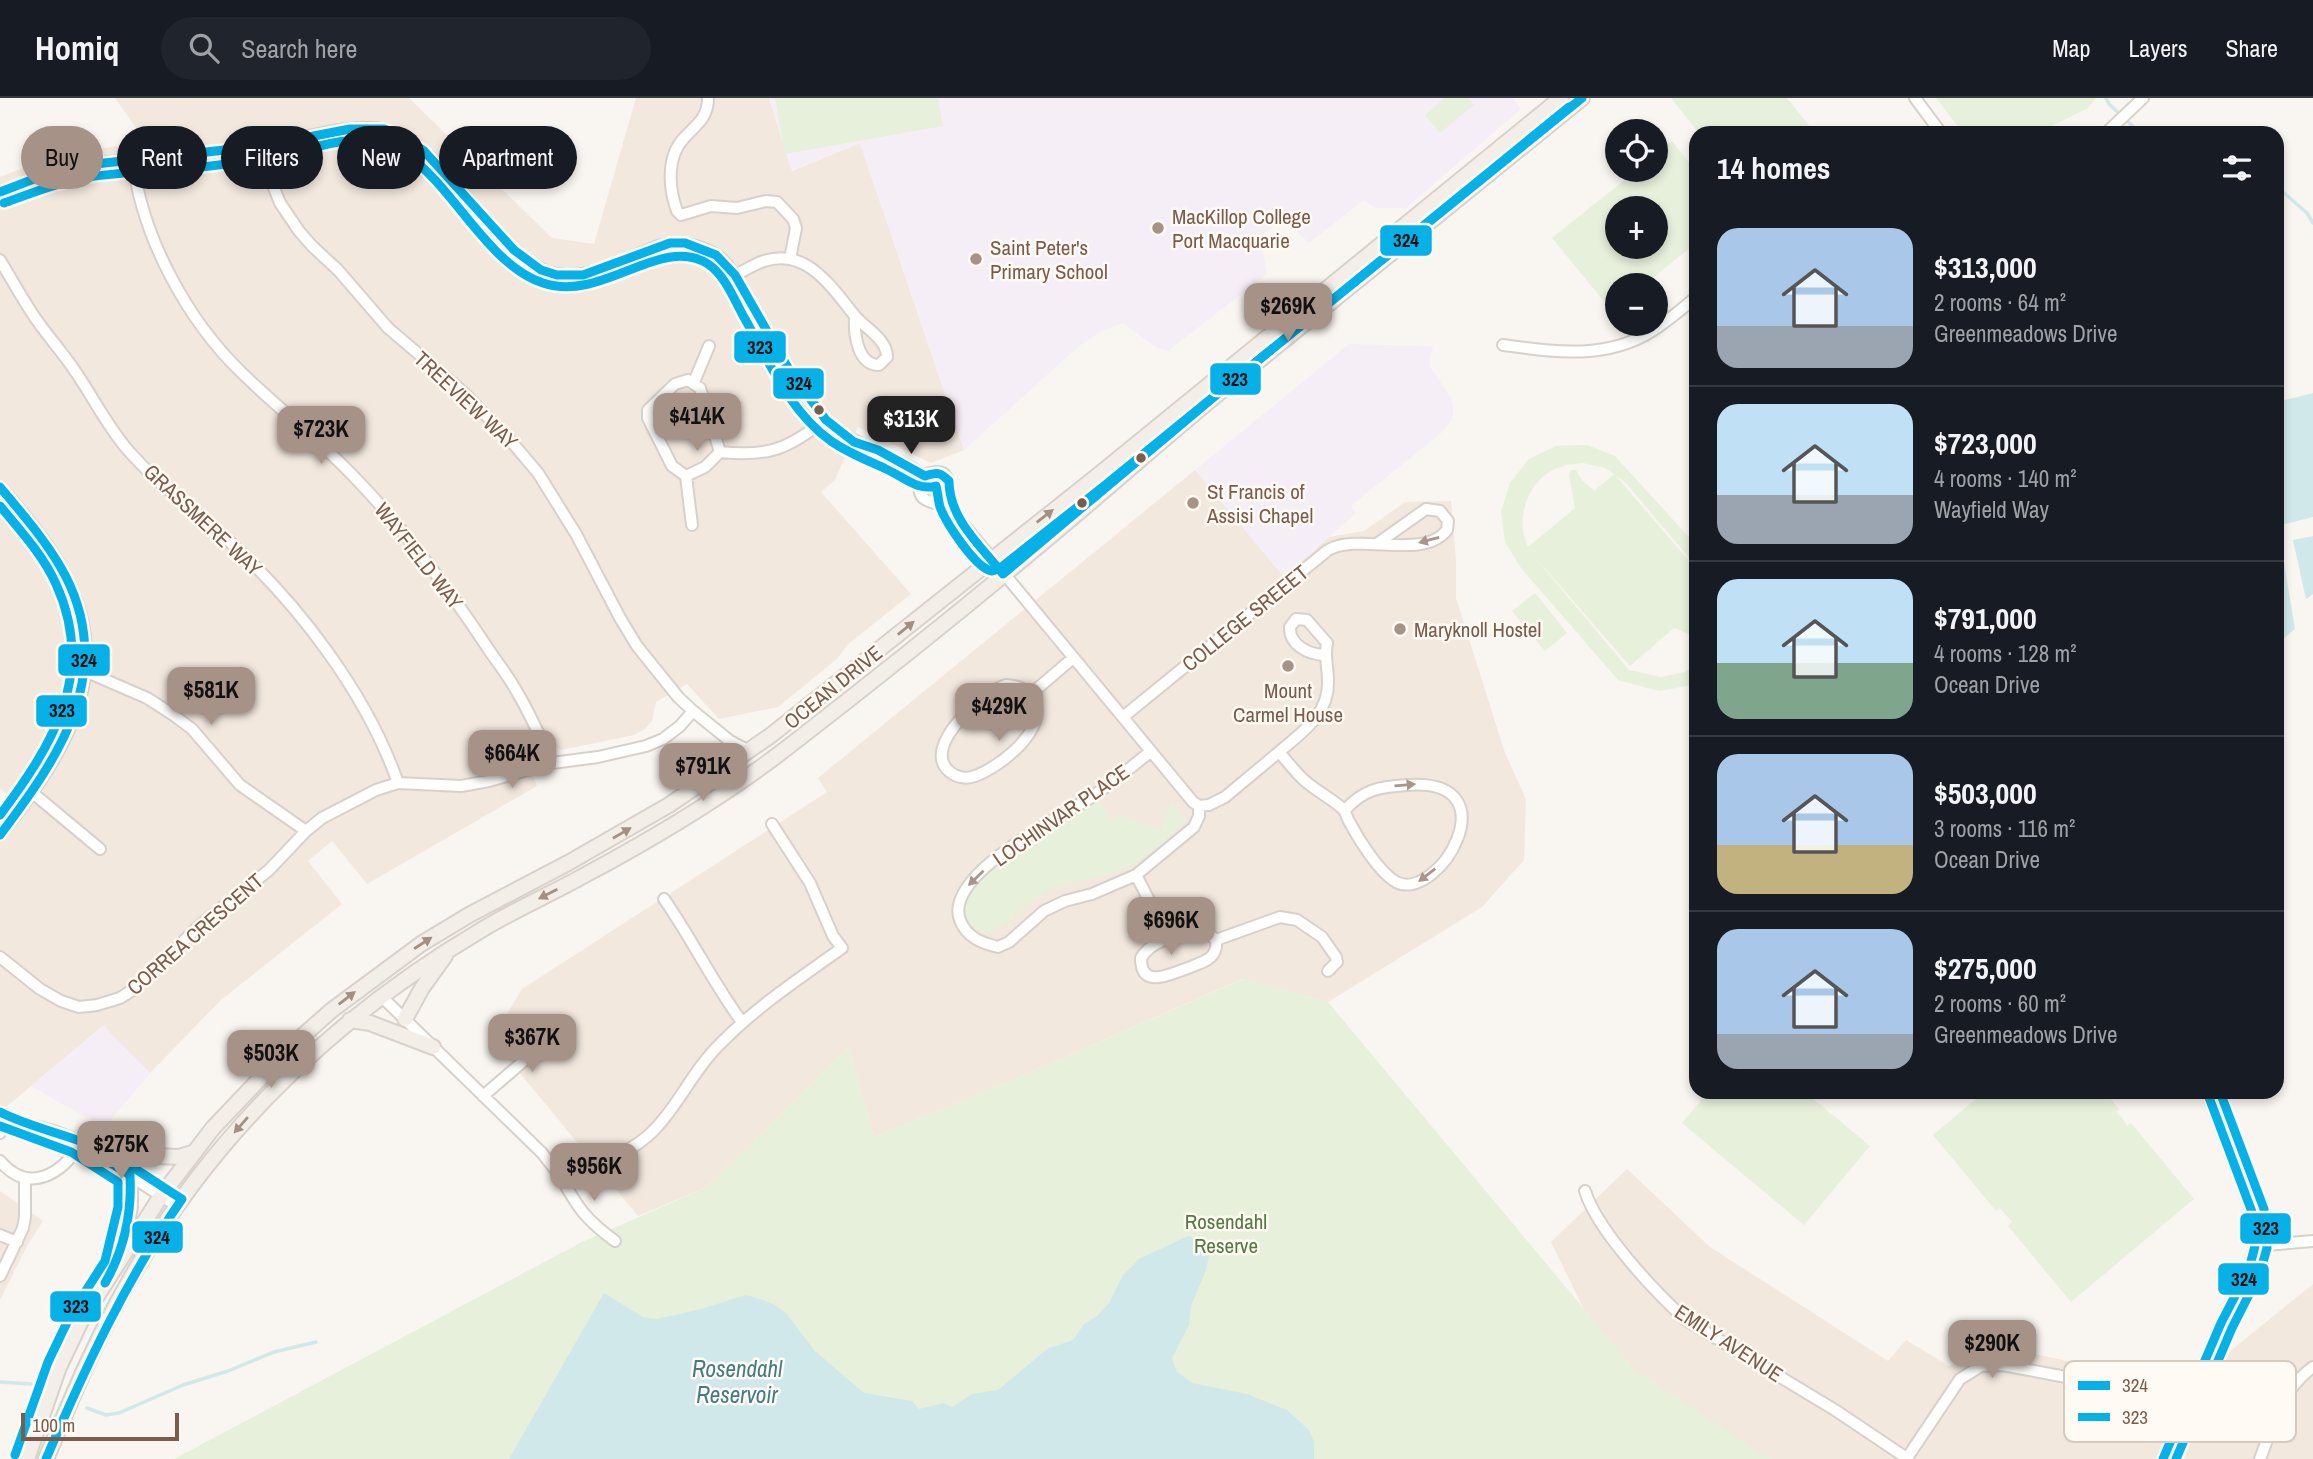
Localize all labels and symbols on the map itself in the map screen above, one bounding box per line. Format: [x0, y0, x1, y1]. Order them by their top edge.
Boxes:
place label: MacKillop College Port Macquarie [1172, 202, 1311, 255]
marker: MacKillop College Port Macquarie [1150, 220, 1166, 236]
line badge: 324 [1379, 224, 1433, 257]
text: 324 [1393, 227, 1419, 253]
place label: Saint Peter's Primary School [990, 233, 1108, 286]
marker: Saint Peter's Primary School [968, 251, 984, 267]
pin: $269K [1239, 284, 1337, 343]
line badge: 323 [733, 330, 787, 364]
text: 323 [747, 334, 773, 360]
street label: TREEVIEW WAY [408, 344, 525, 456]
line badge: 323 [1209, 362, 1262, 396]
text: 323 [1222, 366, 1248, 392]
line badge: 324 [772, 367, 825, 400]
text: 324 [786, 370, 812, 396]
pin: $414K [648, 394, 746, 453]
pin: $313K [862, 396, 960, 456]
unlabelled marker [812, 403, 826, 417]
pin: $723K [272, 406, 370, 466]
unlabelled marker [1134, 451, 1148, 465]
street label: GRASSMERE WAY [137, 458, 269, 583]
place label: St Francis of Assisi Chapel [1206, 477, 1313, 530]
marker: St Francis of Assisi Chapel [1185, 495, 1201, 511]
unlabelled marker [1075, 496, 1089, 510]
street label: WAYFIELD WAY [368, 497, 470, 616]
one-way arrow [1035, 508, 1053, 523]
one-way arrow [1418, 535, 1440, 546]
street label: COLLEGE SREEET [1176, 558, 1315, 678]
place label: Maryknoll Hostel [1414, 615, 1541, 644]
one-way arrow [896, 621, 914, 636]
marker: Maryknoll Hostel [1392, 621, 1408, 637]
street label: OCEAN DRIVE [778, 638, 888, 736]
line badge: 324 [57, 643, 111, 677]
text: 324 [71, 647, 97, 673]
marker: Mount Carmel House [1280, 658, 1296, 674]
pin: $581K [162, 668, 260, 727]
place label: Mount Carmel House [1233, 676, 1343, 729]
pin: $429K [950, 684, 1048, 743]
line badge: 323 [35, 694, 88, 728]
text: 323 [49, 697, 75, 723]
pin: $664K [463, 730, 561, 790]
pin: $791K [654, 744, 752, 803]
street label: LOCHINVAR PLACE [987, 757, 1135, 873]
one-way arrow [1394, 779, 1416, 790]
one-way arrow [613, 826, 632, 839]
street label: CORREA CRESCENT [120, 866, 270, 1001]
one-way arrow [1419, 868, 1437, 883]
one-way arrow [967, 869, 984, 886]
one-way arrow [538, 889, 558, 900]
pin: $696K [1122, 898, 1220, 957]
one-way arrow [414, 937, 433, 950]
one-way arrow [338, 991, 356, 1006]
pin: $367K [483, 1014, 581, 1074]
pin: $503K [222, 1030, 320, 1090]
one-way arrow [234, 1116, 250, 1133]
pin: $275K [72, 1122, 170, 1181]
pin: $956K [545, 1144, 643, 1203]
park label: Rosendahl Reserve [1185, 1207, 1267, 1260]
line badge: 323 [2239, 1212, 2292, 1245]
text: 323 [2253, 1215, 2279, 1241]
line badge: 324 [131, 1220, 184, 1254]
text: 324 [144, 1224, 170, 1250]
line badge: 324 [2217, 1262, 2270, 1296]
text: 324 [2231, 1266, 2257, 1292]
line badge: 323 [49, 1290, 102, 1323]
text: 323 [63, 1293, 89, 1319]
street label: EMILY AVENUE [1669, 1297, 1789, 1389]
pin: $290K [1943, 1320, 2041, 1380]
water label: Rosendahl Reservoir [692, 1353, 783, 1410]
legend [2064, 1361, 2296, 1442]
text: 324 [2122, 1372, 2148, 1398]
text: 323 [2122, 1404, 2148, 1430]
scale bar [21, 1410, 178, 1442]

